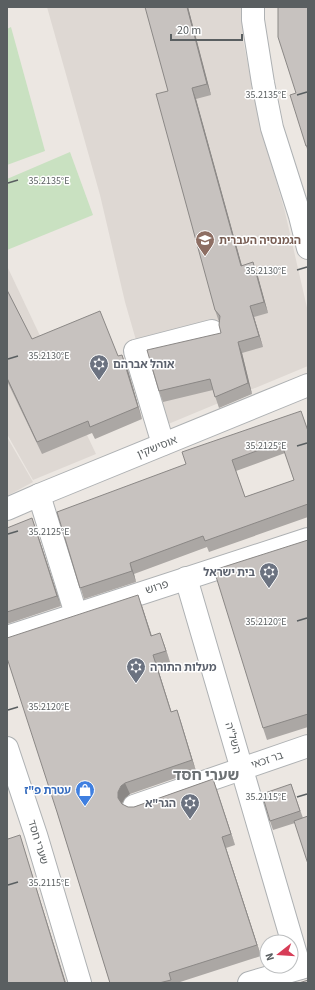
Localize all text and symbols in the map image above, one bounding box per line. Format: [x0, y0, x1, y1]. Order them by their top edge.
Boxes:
scale bar [171, 16, 242, 42]
text: 20 m [177, 22, 201, 39]
text: 35.2135°E [246, 88, 286, 102]
text: 35.2135°E [29, 174, 69, 188]
school or university icon: הגמנסיה העברית [194, 229, 216, 257]
place label: הגמנסיה העברית [219, 233, 301, 248]
text: 35.2130°E [246, 264, 286, 278]
text: 35.2130°E [29, 349, 69, 363]
synagogue icon: אוהל אברהם [88, 353, 110, 381]
place label: אוהל אברהם [113, 357, 175, 372]
street label: אוסישקין [135, 432, 179, 462]
text: 35.2125°E [246, 439, 286, 453]
text: 35.2125°E [29, 525, 69, 539]
synagogue icon: בית ישראל [258, 561, 280, 589]
place label: בית ישראל [203, 565, 255, 580]
street label: פרוש [143, 576, 171, 598]
text: 35.2120°E [246, 615, 286, 629]
synagogue icon: מעלות התורה [125, 656, 147, 684]
place label: מעלות התורה [150, 660, 217, 675]
text: 35.2120°E [29, 700, 69, 714]
street label: השל"ה [221, 720, 245, 756]
street label: בר זכאי [249, 747, 285, 773]
district label: שערי חסד [173, 765, 239, 786]
shop icon: עטרת פ"ז [74, 779, 96, 807]
place label: עטרת פ"ז [24, 783, 71, 798]
text: 35.2115°E [246, 790, 286, 804]
synagogue icon: הגר"א [179, 792, 201, 820]
place label: הגר"א [145, 796, 176, 811]
street label: שערי חסד [24, 818, 52, 866]
text: 35.2115°E [29, 876, 69, 890]
north arrow [259, 934, 299, 974]
text: N [262, 951, 278, 962]

